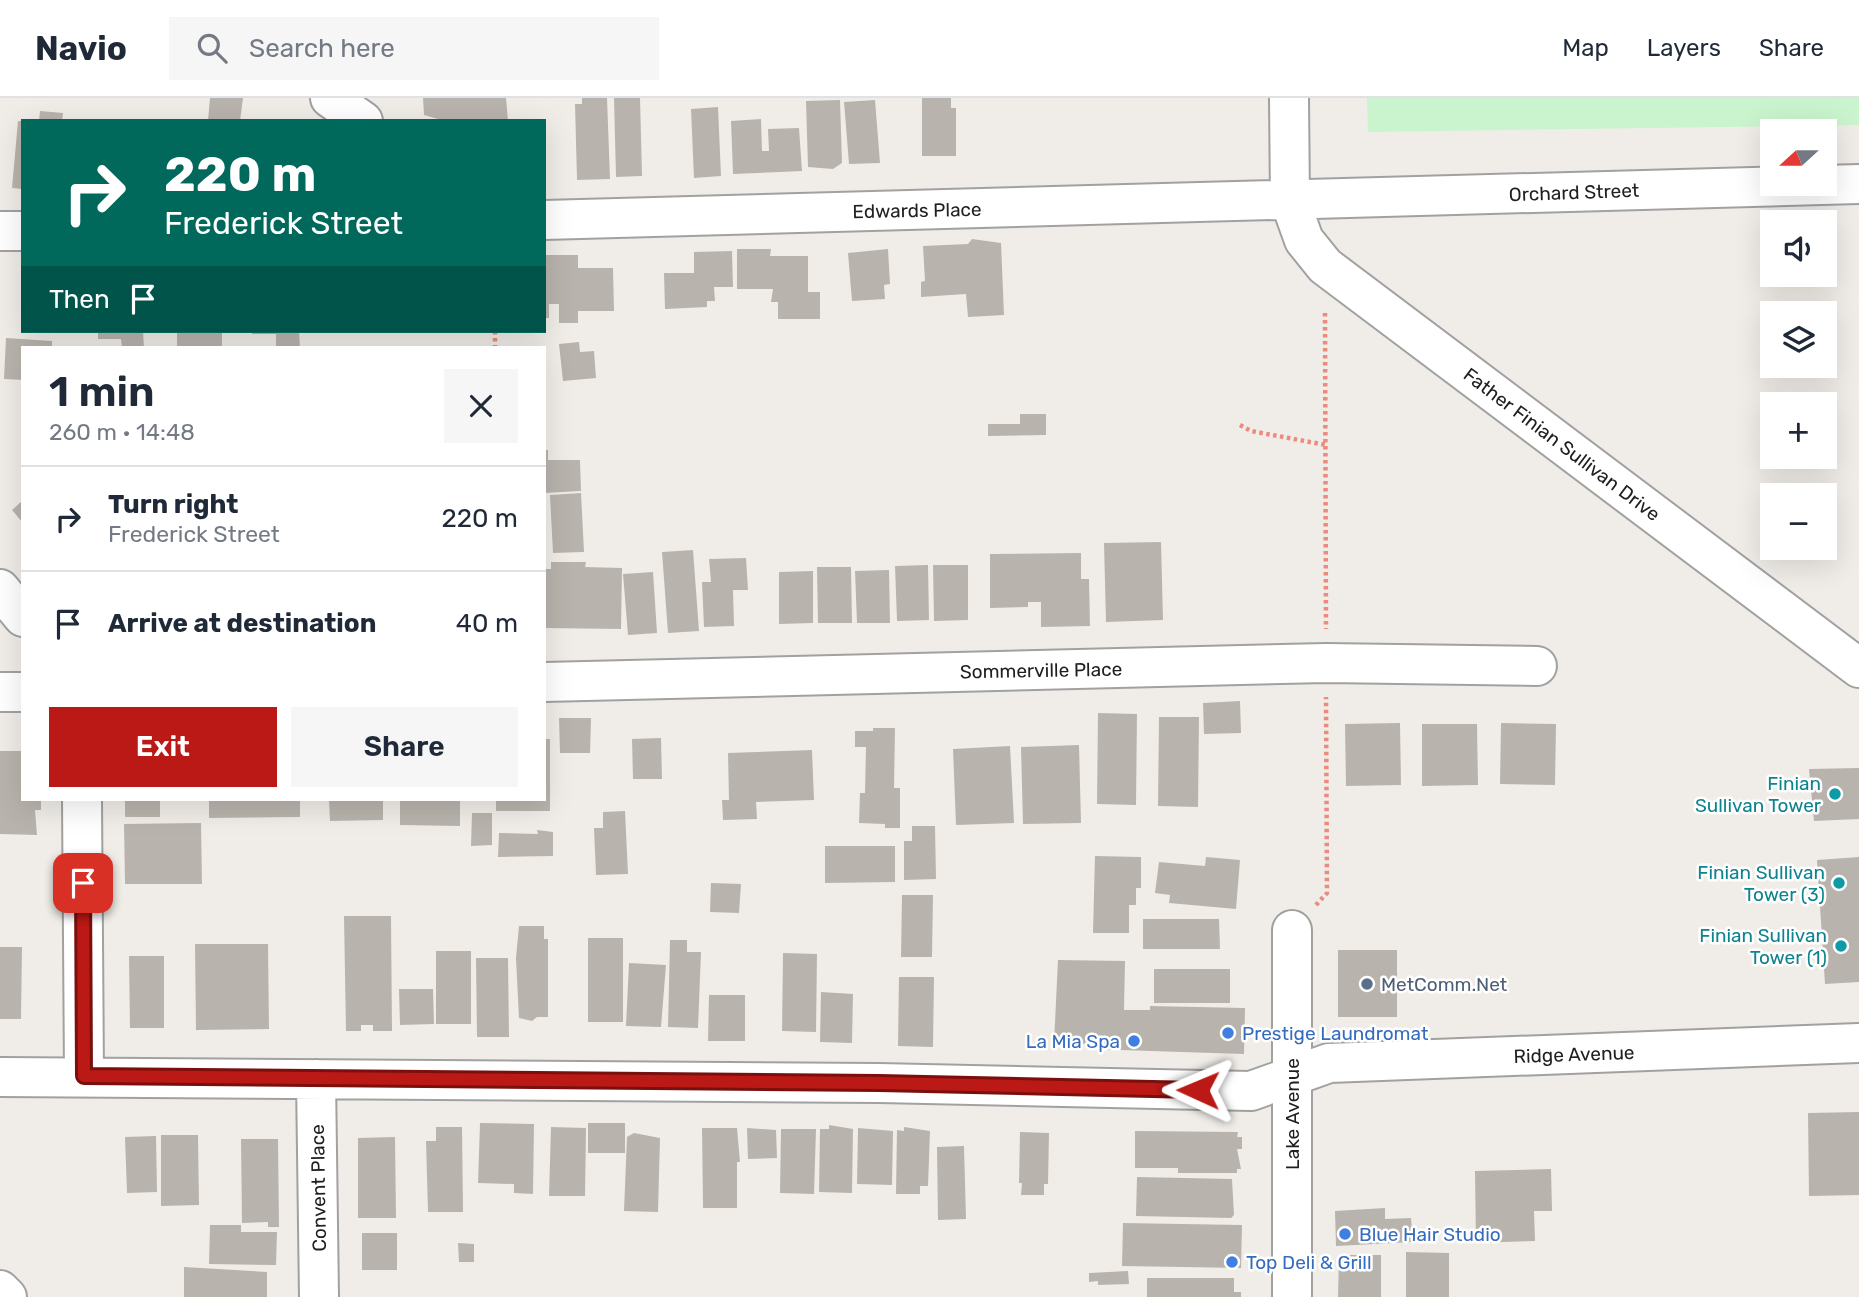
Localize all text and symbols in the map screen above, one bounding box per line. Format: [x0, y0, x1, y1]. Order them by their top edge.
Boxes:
search box [169, 17, 659, 80]
text: Navio [35, 29, 127, 68]
icon: search [193, 29, 231, 67]
text: Search here [249, 33, 395, 64]
text: Map [1562, 34, 1609, 62]
text: Layers [1647, 34, 1721, 62]
text: Share [1759, 34, 1824, 62]
north arrow [1760, 119, 1838, 196]
map controls [1760, 119, 1837, 560]
text: 220 m [164, 145, 316, 203]
icon: right [49, 147, 140, 238]
street label: Orchard Street [1508, 179, 1640, 206]
street label: Edwards Place [852, 198, 982, 223]
text: Frederick Street [164, 204, 403, 242]
button: sound [1760, 210, 1837, 287]
icon: arrive [124, 280, 162, 318]
text: Then [49, 284, 110, 315]
button: layers [1760, 301, 1837, 378]
street label: Father Finian Sullivan Drive [1459, 363, 1664, 526]
text: 1 min [49, 367, 155, 417]
button: close [444, 369, 518, 443]
button: + [1760, 392, 1837, 469]
text: 260 m · 14:48 [49, 418, 195, 446]
button: − [1760, 483, 1837, 560]
text: Turn right [108, 489, 238, 520]
icon: right [49, 500, 87, 538]
text: 220 m [441, 503, 518, 534]
text: Frederick Street [108, 520, 280, 548]
icon: arrive [49, 605, 87, 643]
text: Arrive at destination [108, 608, 376, 639]
text: 40 m [456, 608, 518, 639]
street label: Sommerville Place [960, 658, 1122, 683]
button: Exit [49, 707, 277, 787]
button: Share [291, 707, 518, 787]
place label: Finian Sullivan Tower [1695, 772, 1822, 817]
marker: Finian Sullivan Tower [1827, 786, 1843, 802]
pin [53, 853, 113, 913]
place label: Finian Sullivan Tower (3) [1697, 861, 1825, 906]
icon: arrive [64, 864, 102, 902]
marker: Finian Sullivan Tower (3) [1831, 875, 1847, 891]
place label: Finian Sullivan Tower (1) [1699, 924, 1827, 969]
marker: Finian Sullivan Tower (1) [1833, 938, 1849, 954]
place label: MetComm.Net [1381, 973, 1508, 996]
marker: MetComm.Net [1359, 976, 1375, 992]
place label: Prestige Laundromat [1242, 1022, 1429, 1045]
marker: Prestige Laundromat [1220, 1025, 1236, 1041]
place label: La Mia Spa [1026, 1030, 1120, 1053]
marker: La Mia Spa [1126, 1033, 1142, 1049]
street label: Ridge Avenue [1513, 1041, 1635, 1068]
position arrow [1161, 1053, 1235, 1127]
street label: Lake Avenue [1281, 1058, 1304, 1170]
street label: Convent Place [306, 1124, 331, 1252]
place label: Blue Hair Studio [1359, 1223, 1501, 1246]
marker: Blue Hair Studio [1337, 1226, 1353, 1242]
place label: Top Deli & Grill [1246, 1251, 1372, 1274]
marker: Top Deli & Grill [1224, 1254, 1240, 1270]

